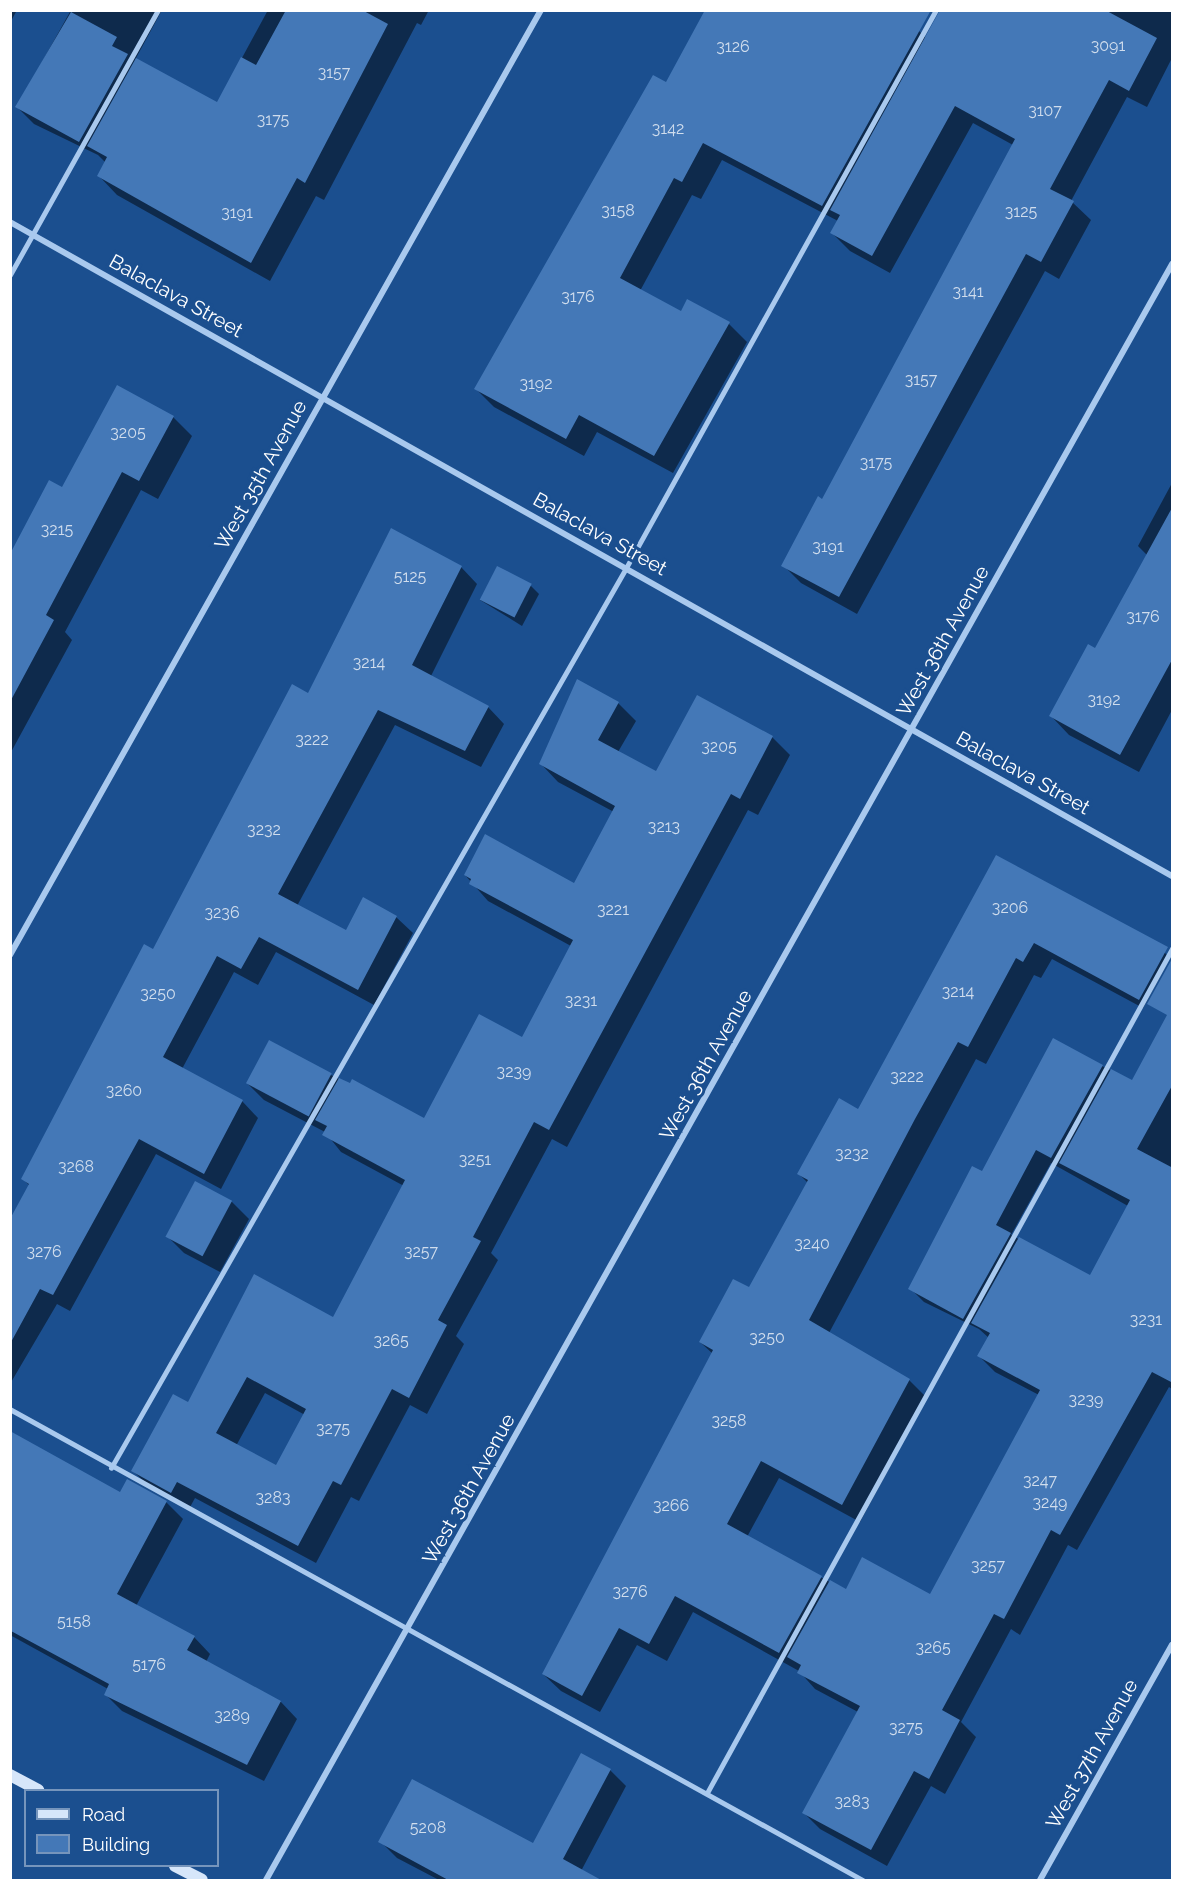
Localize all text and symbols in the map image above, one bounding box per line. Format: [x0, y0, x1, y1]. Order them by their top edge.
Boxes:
house number: 3091 [1091, 36, 1125, 56]
house number: 3126 [716, 37, 750, 57]
house number: 3157 [318, 63, 350, 83]
house number: 3107 [1028, 101, 1062, 121]
house number: 3175 [257, 110, 289, 130]
house number: 3142 [652, 119, 684, 139]
house number: 3158 [601, 201, 635, 221]
house number: 3125 [1005, 202, 1037, 222]
house number: 3191 [221, 203, 253, 223]
street label: Balaclava Street [105, 249, 247, 343]
house number: 3141 [953, 282, 983, 302]
house number: 3176 [561, 287, 595, 307]
house number: 3157 [905, 370, 937, 390]
house number: 3192 [519, 374, 553, 394]
street label: West 35th Avenue [210, 396, 312, 554]
house number: 3205 [110, 423, 146, 443]
house number: 3175 [860, 453, 892, 473]
street label: Balaclava Street [529, 487, 671, 581]
house number: 3215 [41, 520, 73, 540]
house number: 3191 [812, 537, 844, 557]
street label: West 36th Avenue [891, 561, 995, 721]
house number: 5125 [394, 567, 426, 587]
house number: 3176 [1126, 607, 1160, 627]
house number: 3214 [353, 653, 385, 673]
house number: 3192 [1087, 690, 1121, 710]
street label: Balaclava Street [952, 726, 1094, 820]
house number: 3222 [295, 730, 329, 750]
house number: 3205 [701, 737, 737, 757]
house number: 3213 [648, 817, 680, 837]
house number: 3232 [247, 820, 281, 840]
house number: 3206 [992, 898, 1028, 918]
house number: 3221 [597, 900, 629, 920]
house number: 3236 [204, 903, 240, 923]
house number: 3214 [942, 982, 974, 1002]
house number: 3250 [140, 984, 176, 1004]
street label: West 36th Avenue [654, 985, 758, 1145]
house number: 3231 [565, 991, 597, 1011]
house number: 3239 [497, 1062, 531, 1082]
house number: 3222 [890, 1067, 924, 1087]
house number: 3260 [106, 1081, 142, 1101]
house number: 3232 [835, 1144, 869, 1164]
house number: 3251 [459, 1150, 491, 1170]
house number: 3268 [58, 1157, 94, 1177]
house number: 3240 [794, 1234, 830, 1254]
house number: 3276 [26, 1242, 62, 1262]
house number: 3257 [404, 1242, 438, 1262]
house number: 3231 [1130, 1310, 1162, 1330]
house number: 3250 [749, 1328, 785, 1348]
house number: 3265 [373, 1331, 409, 1351]
house number: 3239 [1069, 1390, 1103, 1410]
street label: West 36th Avenue [417, 1409, 521, 1569]
house number: 3258 [711, 1411, 747, 1431]
house number: 3275 [316, 1419, 350, 1439]
house number: 3247 [1023, 1471, 1057, 1491]
house number: 3283 [256, 1488, 290, 1508]
house number: 3249 [1033, 1493, 1067, 1513]
house number: 3266 [653, 1496, 689, 1516]
house number: 3257 [971, 1556, 1005, 1576]
house number: 3276 [612, 1582, 648, 1602]
house number: 5158 [57, 1612, 91, 1632]
house number: 3265 [915, 1638, 951, 1658]
house number: 5176 [132, 1655, 166, 1675]
street label: West 37th Avenue [1041, 1675, 1143, 1833]
house number: 3289 [214, 1706, 250, 1726]
house number: 3275 [889, 1718, 923, 1738]
legend [24, 1789, 219, 1867]
house number: 3283 [835, 1792, 869, 1812]
text: Road [82, 1804, 125, 1825]
house number: 5208 [410, 1818, 446, 1838]
text: Building [82, 1834, 150, 1855]

